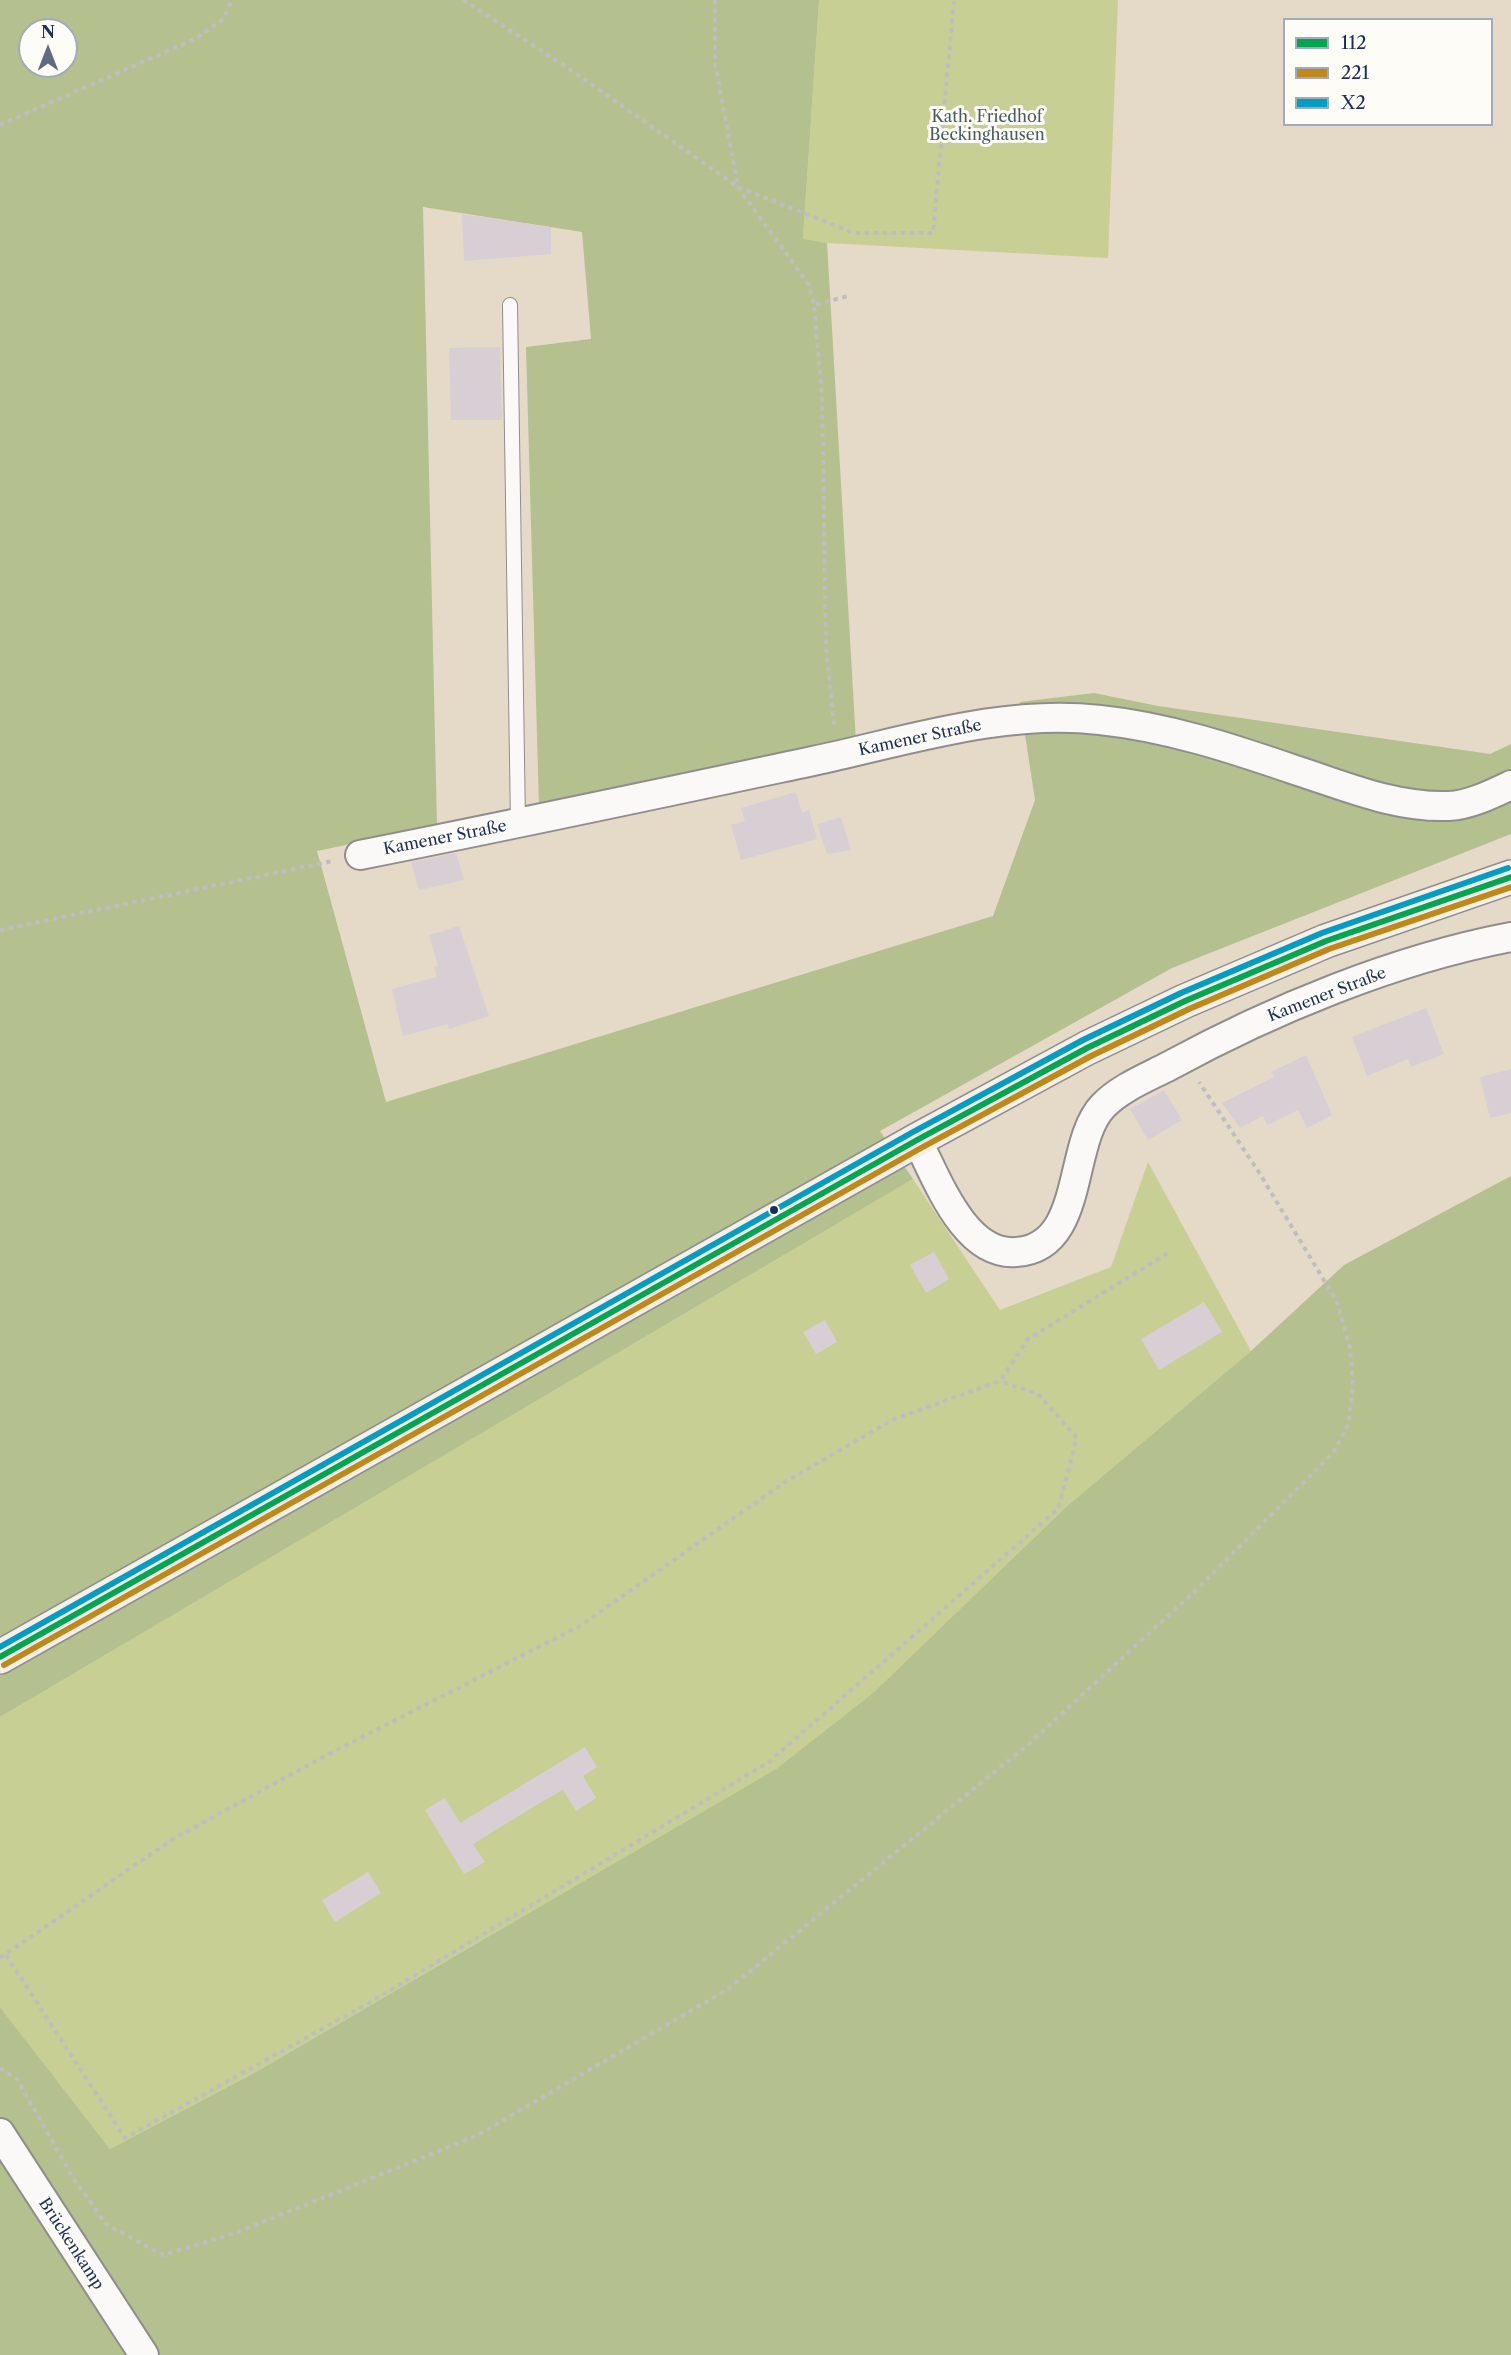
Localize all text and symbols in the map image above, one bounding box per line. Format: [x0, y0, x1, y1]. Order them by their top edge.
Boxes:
north arrow [18, 18, 78, 78]
legend [1283, 18, 1493, 126]
text: N [41, 22, 55, 42]
text: 112 [1341, 32, 1367, 54]
text: 221 [1341, 62, 1369, 84]
text: X2 [1341, 92, 1366, 114]
park label: Kath. Friedhof Beckinghausen [929, 107, 1045, 145]
street label: Kamener Straße [857, 716, 983, 760]
street label: Kamener Straße [382, 817, 508, 859]
street label: Kamener Straße [1265, 964, 1389, 1026]
unlabelled marker [768, 1204, 780, 1216]
street label: Brückenkamp [34, 2194, 108, 2294]

